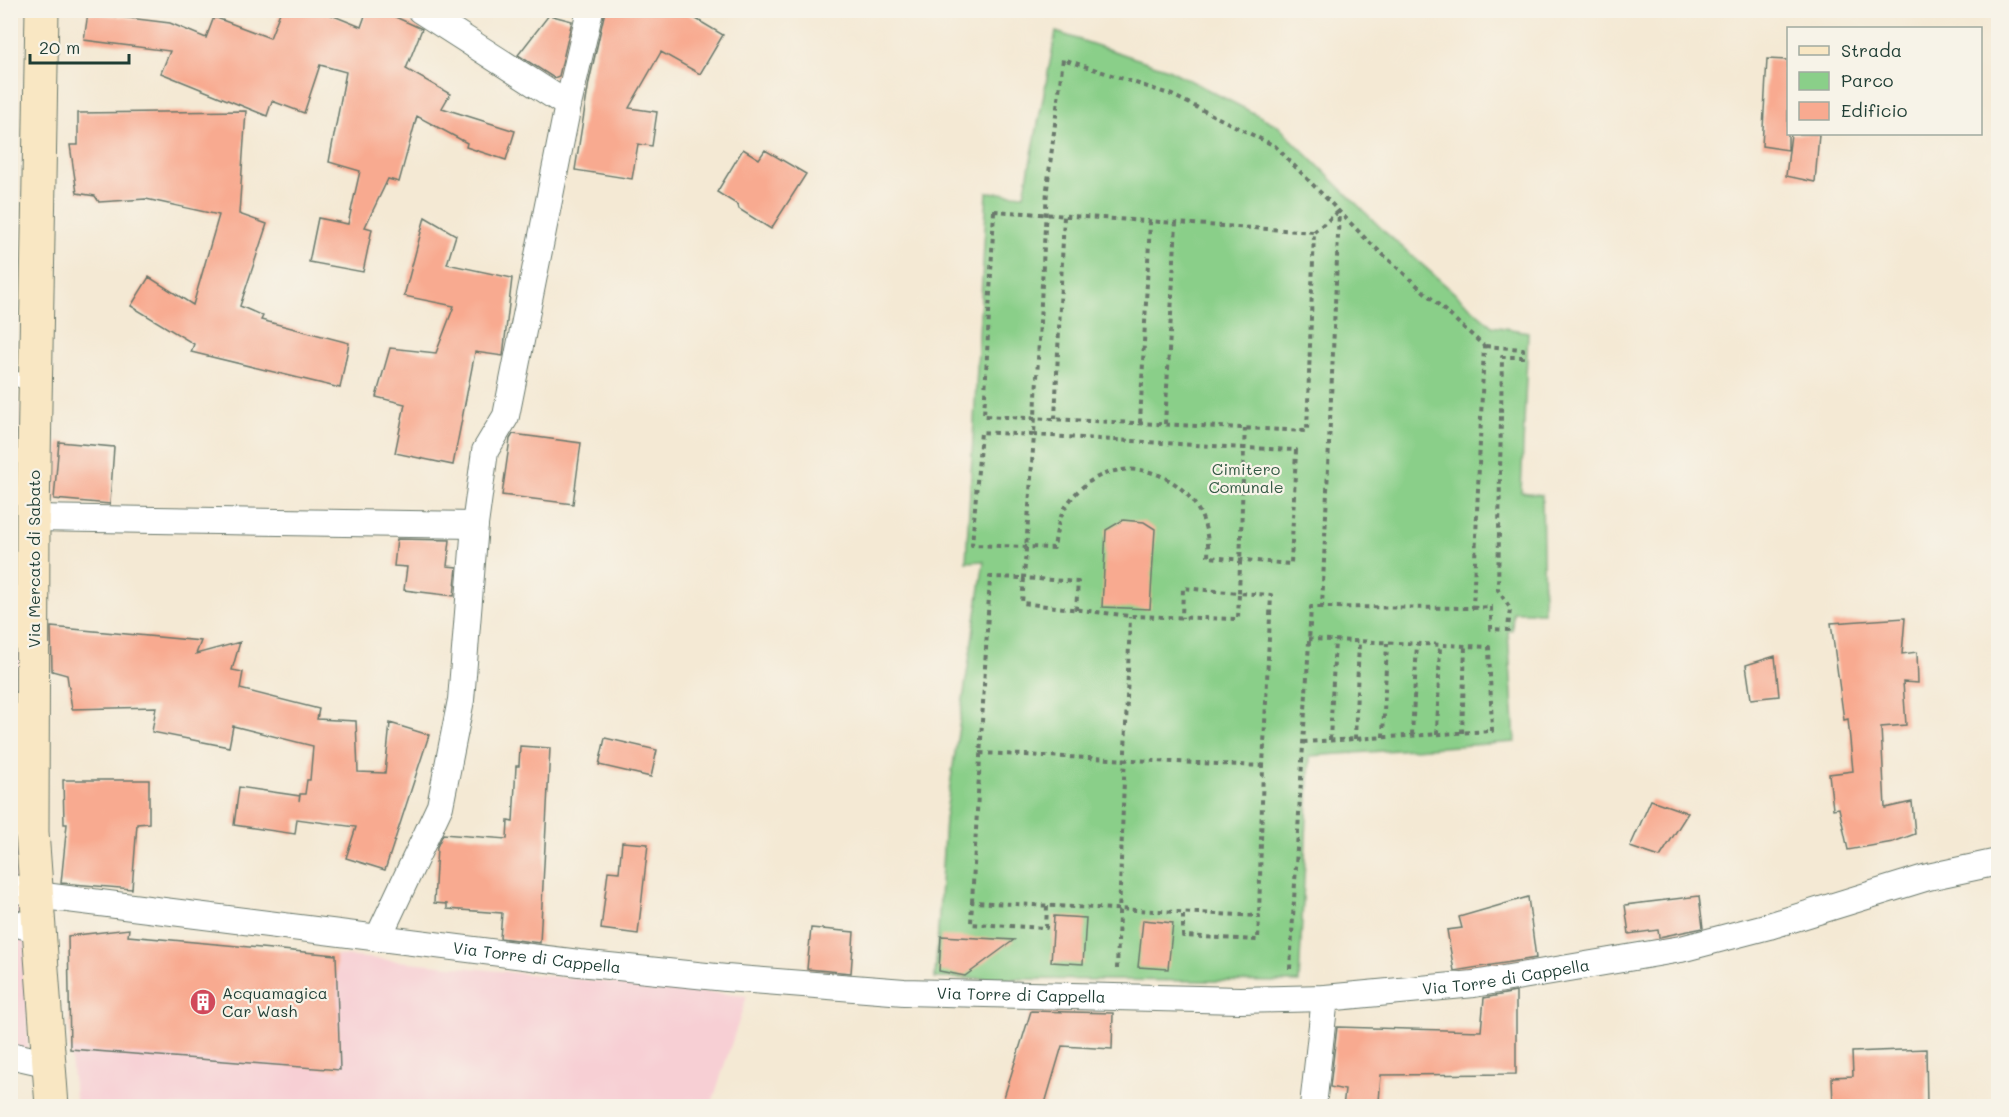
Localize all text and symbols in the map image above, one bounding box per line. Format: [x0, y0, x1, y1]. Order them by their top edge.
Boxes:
scale bar [30, 27, 129, 65]
legend [1787, 27, 1982, 135]
text: 20 m [39, 35, 80, 59]
text: Strada [1841, 38, 1902, 62]
text: Parco [1841, 68, 1894, 92]
text: Edificio [1841, 98, 1908, 122]
park label: Cimitero Comunale [1208, 458, 1284, 497]
street label: Via Mercato di Sabato [23, 470, 44, 648]
street label: Via Torre di Cappella [452, 936, 622, 977]
street label: Via Torre di Cappella [1421, 954, 1591, 999]
place label: Acquamagica Car Wash [222, 982, 328, 1021]
street label: Via Torre di Cappella [936, 982, 1106, 1007]
building icon: Acquamagica Car Wash [188, 987, 218, 1017]

